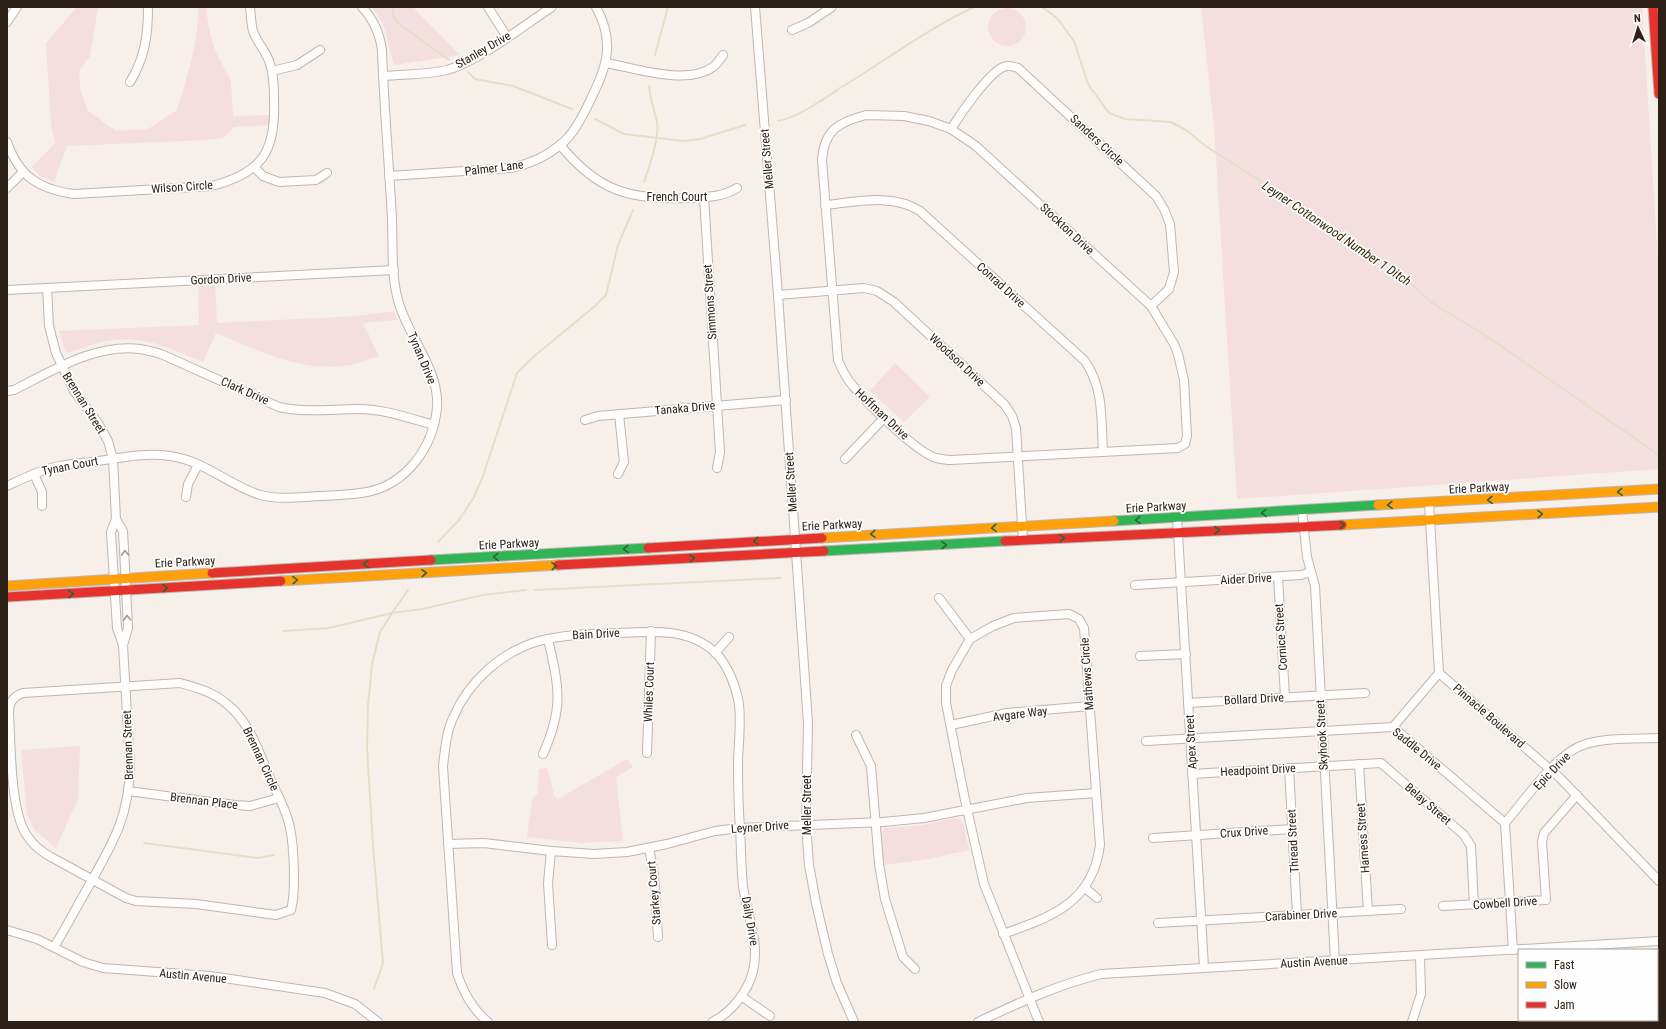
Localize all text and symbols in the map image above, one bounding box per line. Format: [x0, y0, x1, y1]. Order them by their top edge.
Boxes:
north arrow [1618, 8, 1658, 48]
text: N [1634, 12, 1641, 25]
street label: Stanley Drive [453, 28, 513, 71]
street label: Sanders Circle [1067, 112, 1127, 169]
street label: Meller Street [757, 128, 777, 190]
street label: Palmer Lane [464, 157, 525, 179]
street label: Wilson Circle [151, 178, 214, 196]
water label: Leyner Cottonwood Number 1 Ditch [1259, 178, 1414, 289]
street label: French Court [647, 190, 708, 204]
street label: Stockton Drive [1037, 200, 1097, 258]
street label: Conrad Drive [974, 260, 1028, 311]
street label: Simmons Street [700, 264, 720, 340]
street label: Gordon Drive [190, 270, 252, 288]
street label: Tynan Drive [405, 330, 439, 386]
street label: Woodson Drive [926, 331, 988, 390]
street label: Brennan Street [60, 370, 109, 437]
street label: Clark Drive [219, 374, 272, 408]
street label: Hoffman Drive [852, 386, 912, 443]
street label: Tanaka Drive [654, 398, 716, 418]
street label: Meller Street [782, 451, 800, 513]
street label: Tynan Court [41, 454, 100, 478]
street label: Erie Parkway [1448, 479, 1510, 497]
one-way arrow [1617, 488, 1623, 497]
one-way arrow [1487, 495, 1493, 504]
street label: Erie Parkway [1125, 498, 1187, 516]
one-way arrow [1387, 501, 1393, 510]
one-way arrow [1261, 508, 1267, 517]
one-way arrow [1537, 510, 1543, 519]
one-way arrow [1135, 515, 1141, 524]
street label: Erie Parkway [801, 516, 863, 534]
one-way arrow [1339, 521, 1345, 529]
one-way arrow [991, 524, 997, 532]
one-way arrow [1214, 526, 1220, 535]
one-way arrow [870, 530, 876, 539]
one-way arrow [1059, 534, 1065, 543]
street label: Erie Parkway [478, 535, 540, 553]
one-way arrow [753, 537, 759, 546]
one-way arrow [941, 540, 948, 549]
one-way arrow [623, 545, 629, 553]
one-way arrow [120, 550, 129, 557]
one-way arrow [493, 552, 499, 561]
street label: Erie Parkway [154, 553, 216, 571]
one-way arrow [689, 554, 695, 563]
one-way arrow [363, 560, 369, 568]
one-way arrow [551, 562, 557, 570]
one-way arrow [421, 569, 427, 578]
street label: Aider Drive [1220, 571, 1273, 587]
one-way arrow [292, 576, 298, 585]
one-way arrow [162, 583, 168, 592]
one-way arrow [68, 589, 74, 598]
street label: Cornice Street [1272, 603, 1290, 671]
one-way arrow [123, 615, 132, 621]
street label: Bain Drive [572, 626, 620, 642]
street label: Mathews Circle [1077, 637, 1097, 711]
street label: Whiles Court [641, 661, 657, 722]
street label: Pinnacle Boulevard [1450, 681, 1528, 751]
street label: Bollard Drive [1224, 690, 1285, 708]
street label: Skyhook Street [1313, 699, 1331, 771]
street label: Avgare Way [992, 704, 1048, 724]
street label: Brennan Street [120, 709, 136, 780]
street label: Apex Street [1183, 714, 1199, 770]
street label: Brennan Circle [240, 725, 282, 793]
street label: Saddle Drive [1390, 725, 1445, 773]
street label: Epic Drive [1531, 749, 1574, 793]
street label: Headpoint Drive [1220, 761, 1296, 779]
street label: Meller Street [800, 774, 814, 835]
street label: Belay Street [1402, 780, 1454, 828]
street label: Brennan Place [169, 790, 239, 812]
street label: Harness Street [1354, 802, 1372, 873]
street label: Thread Street [1284, 808, 1302, 873]
street label: Leyner Drive [731, 818, 790, 836]
street label: Crux Drive [1219, 823, 1269, 841]
street label: Starkey Court [644, 860, 664, 925]
street label: Cowbell Drive [1472, 894, 1538, 912]
street label: Daily Drive [739, 895, 761, 947]
street label: Carabiner Drive [1265, 906, 1338, 924]
legend [1518, 949, 1658, 1021]
street label: Austin Avenue [1280, 953, 1348, 971]
text: Fast [1554, 958, 1575, 972]
street label: Austin Avenue [159, 966, 228, 986]
text: Slow [1554, 978, 1577, 992]
text: Jam [1554, 998, 1575, 1012]

